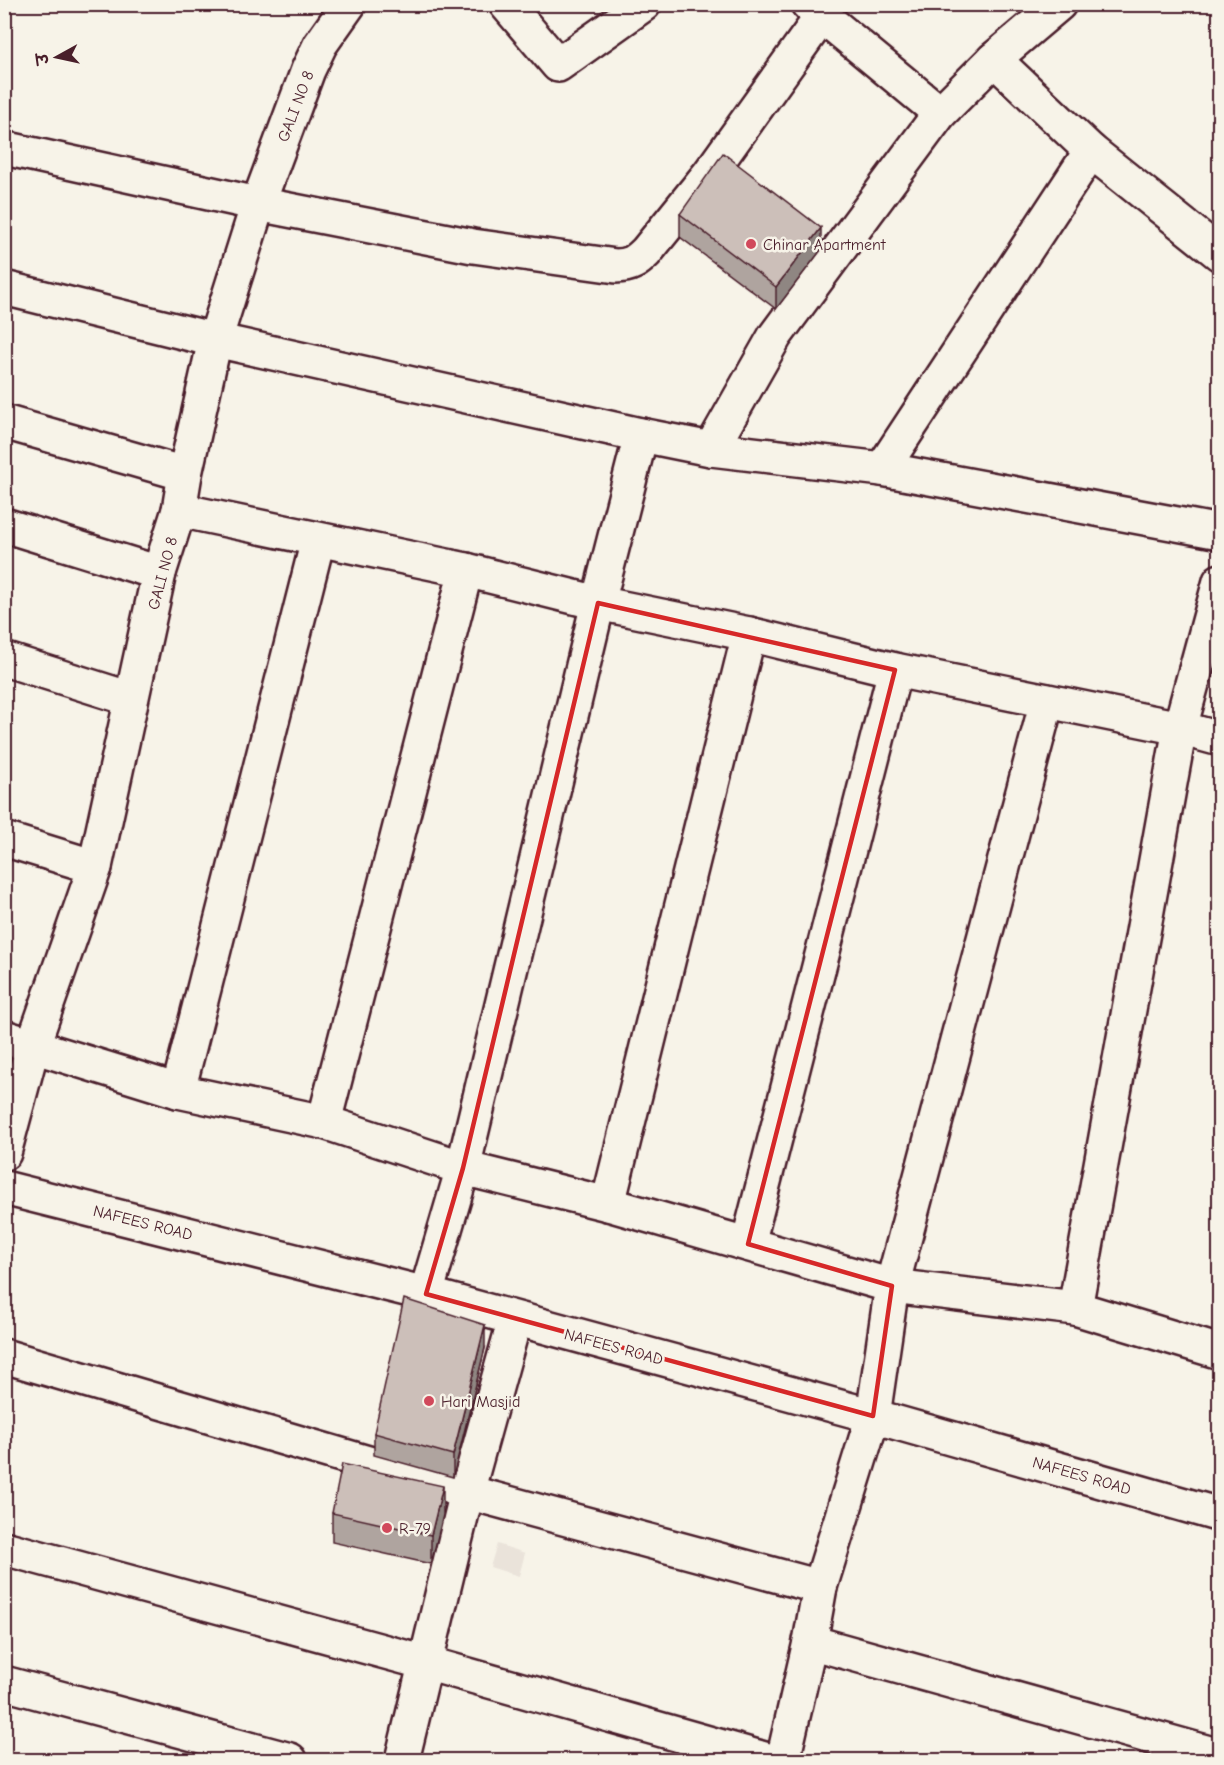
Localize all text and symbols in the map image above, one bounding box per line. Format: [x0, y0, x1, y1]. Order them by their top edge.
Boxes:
north arrow [27, 27, 87, 87]
text: उ [33, 51, 53, 67]
street label: GALI NO 8 [274, 68, 318, 144]
place label: Chinar Apartment [763, 236, 886, 254]
marker: Chinar Apartment [744, 237, 758, 251]
street label: GALI NO 8 [145, 535, 181, 612]
street label: NAFEES ROAD [91, 1202, 194, 1244]
street label: NAFEES ROAD [562, 1325, 665, 1369]
place label: Hari Masjid [441, 1393, 520, 1411]
marker: Hari Masjid [422, 1394, 436, 1408]
street label: NAFEES ROAD [1030, 1453, 1133, 1499]
place label: R-79 [399, 1520, 431, 1538]
marker: R-79 [380, 1521, 394, 1535]

